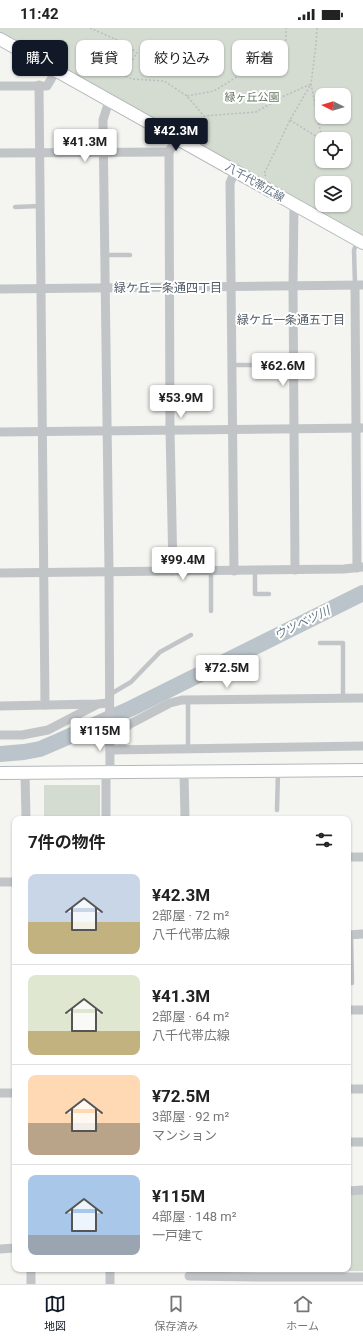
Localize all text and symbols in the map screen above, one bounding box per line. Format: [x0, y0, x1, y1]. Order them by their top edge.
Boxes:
text: 11:42 [20, 5, 59, 23]
chip: 購入 [12, 40, 68, 76]
chip: 賃貸 [76, 40, 132, 76]
chip: 絞り込み [140, 40, 224, 76]
chip: 新着 [232, 40, 288, 76]
north arrow [315, 88, 351, 124]
map controls [315, 88, 351, 212]
park label: 緑ヶ丘公園 [225, 91, 280, 104]
pin: ¥42.3M [143, 118, 209, 152]
text: ¥42.3M [154, 123, 198, 138]
pin: ¥41.3M [52, 129, 118, 163]
button: locate [315, 132, 351, 168]
text: ¥41.3M [63, 134, 107, 149]
street label: 八千代帯広線 [223, 160, 287, 205]
button: layers [315, 176, 351, 212]
district label: 緑ケ丘一条通四丁目 [114, 281, 222, 295]
district label: 緑ケ丘一条通五丁目 [237, 313, 345, 327]
pin: ¥62.6M [250, 353, 316, 387]
text: ¥62.6M [261, 358, 305, 373]
pin: ¥53.9M [148, 385, 214, 419]
text: ¥53.9M [159, 390, 203, 405]
pin: ¥99.4M [150, 547, 216, 581]
text: ¥99.4M [161, 552, 205, 567]
water label: ウツベツ川 [272, 603, 334, 642]
pin: ¥72.5M [194, 655, 260, 689]
text: ¥72.5M [205, 660, 249, 675]
pin: ¥115M [72, 718, 128, 752]
text: ¥115M [80, 723, 120, 738]
icon: filters [313, 829, 335, 851]
text: 7件の物件 [28, 832, 106, 852]
text: ¥42.3M [152, 885, 210, 905]
icon: home [60, 890, 108, 938]
text: 2部屋 · 72 m² [152, 908, 229, 923]
text: 八千代帯広線 [152, 927, 230, 942]
text: ¥41.3M [152, 986, 210, 1006]
icon: home [60, 991, 108, 1039]
text: 2部屋 · 64 m² [152, 1009, 229, 1024]
text: 八千代帯広線 [152, 1028, 230, 1043]
text: ¥72.5M [152, 1086, 210, 1106]
icon: home [60, 1091, 108, 1139]
text: 3部屋 · 92 m² [152, 1109, 229, 1124]
text: マンション [152, 1128, 217, 1143]
text: ¥115M [152, 1186, 205, 1206]
icon: home [60, 1191, 108, 1239]
text: 4部屋 · 148 m² [152, 1209, 236, 1224]
text: 一戸建て [152, 1228, 204, 1243]
tab: 地図 [44, 1293, 66, 1333]
tab: 保存済み [154, 1293, 198, 1333]
tab: ホーム [286, 1293, 319, 1333]

